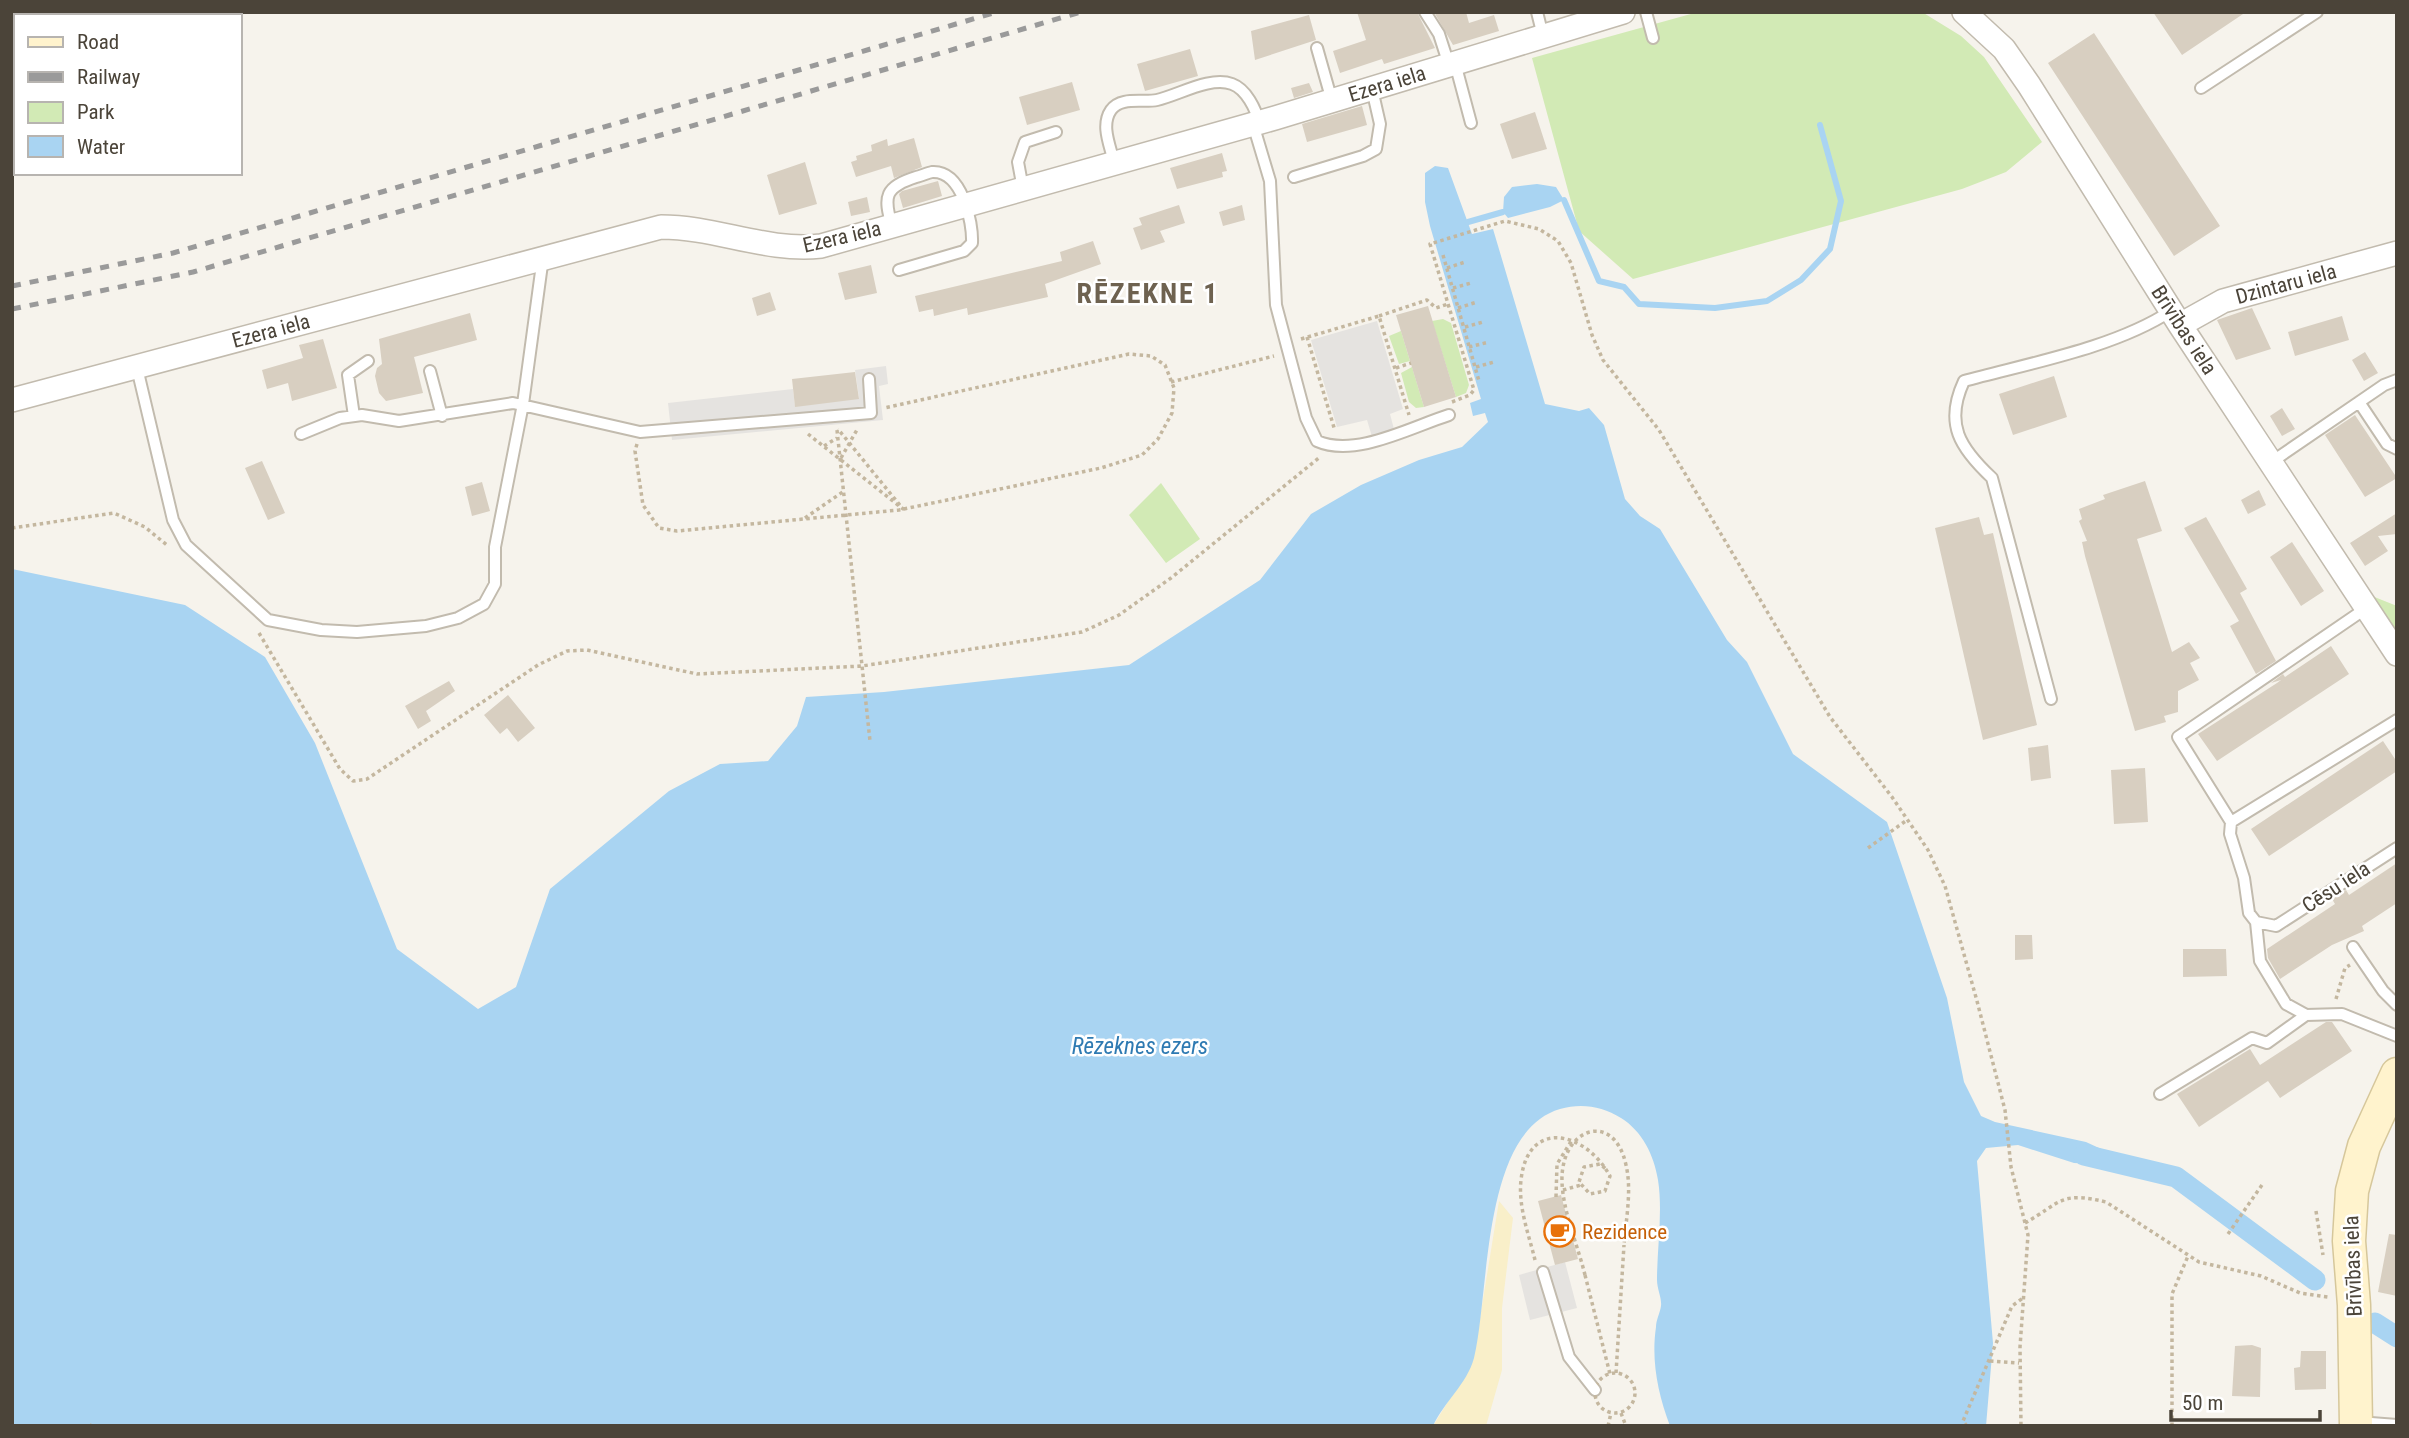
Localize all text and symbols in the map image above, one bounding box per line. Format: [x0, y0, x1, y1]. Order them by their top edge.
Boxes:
legend [14, 14, 242, 175]
text: Road [77, 30, 119, 54]
street label: Ezera iela [1345, 61, 1429, 107]
text: Railway [77, 65, 140, 89]
text: Park [77, 100, 115, 124]
text: Water [77, 135, 125, 159]
street label: Ezera iela [800, 216, 884, 258]
street label: Dzintaru iela [2233, 259, 2339, 309]
district label: RĒZEKNE 1 [1077, 277, 1219, 310]
street label: Brīvības iela [2146, 281, 2222, 379]
street label: Ezera iela [229, 309, 313, 353]
street label: Cēsu iela [2298, 856, 2374, 918]
water label: Rēzeknes ezers [1072, 1033, 1208, 1060]
cafe icon: Rezidence [1542, 1215, 1576, 1249]
street label: Brīvības iela [2339, 1215, 2367, 1317]
place label: Rezidence [1582, 1220, 1667, 1244]
scale bar [2171, 1378, 2320, 1422]
text: 50 m [2182, 1391, 2223, 1415]

